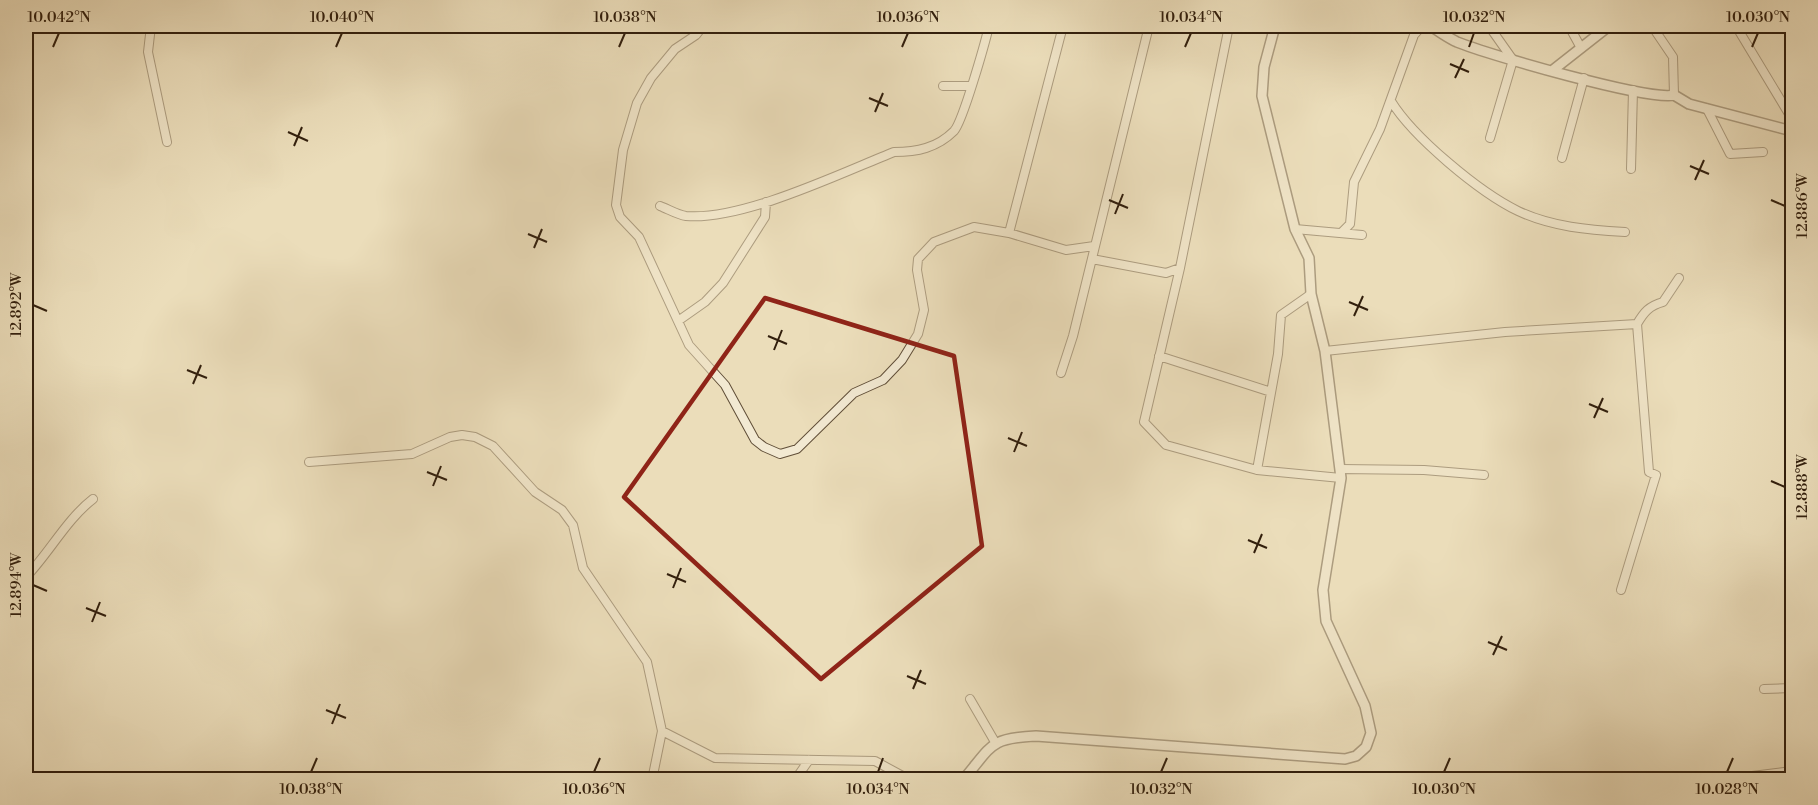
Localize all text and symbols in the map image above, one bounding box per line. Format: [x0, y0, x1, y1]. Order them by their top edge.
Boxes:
text: 10.042°N [27, 8, 91, 27]
text: 10.040°N [310, 8, 374, 27]
text: 10.038°N [593, 8, 657, 27]
text: 10.036°N [876, 8, 940, 27]
text: 10.034°N [1159, 8, 1223, 27]
text: 10.032°N [1443, 8, 1505, 27]
text: 10.030°N [1726, 8, 1790, 27]
text: 12.886°W [1793, 173, 1812, 239]
text: 12.892°W [7, 272, 26, 337]
text: 12.888°W [1793, 454, 1812, 520]
text: 12.894°W [7, 552, 26, 617]
text: 10.038°N [279, 780, 343, 799]
text: 10.036°N [562, 780, 626, 799]
text: 10.034°N [846, 780, 910, 799]
text: 10.032°N [1130, 780, 1192, 799]
text: 10.030°N [1412, 780, 1476, 799]
text: 10.028°N [1695, 780, 1759, 799]

